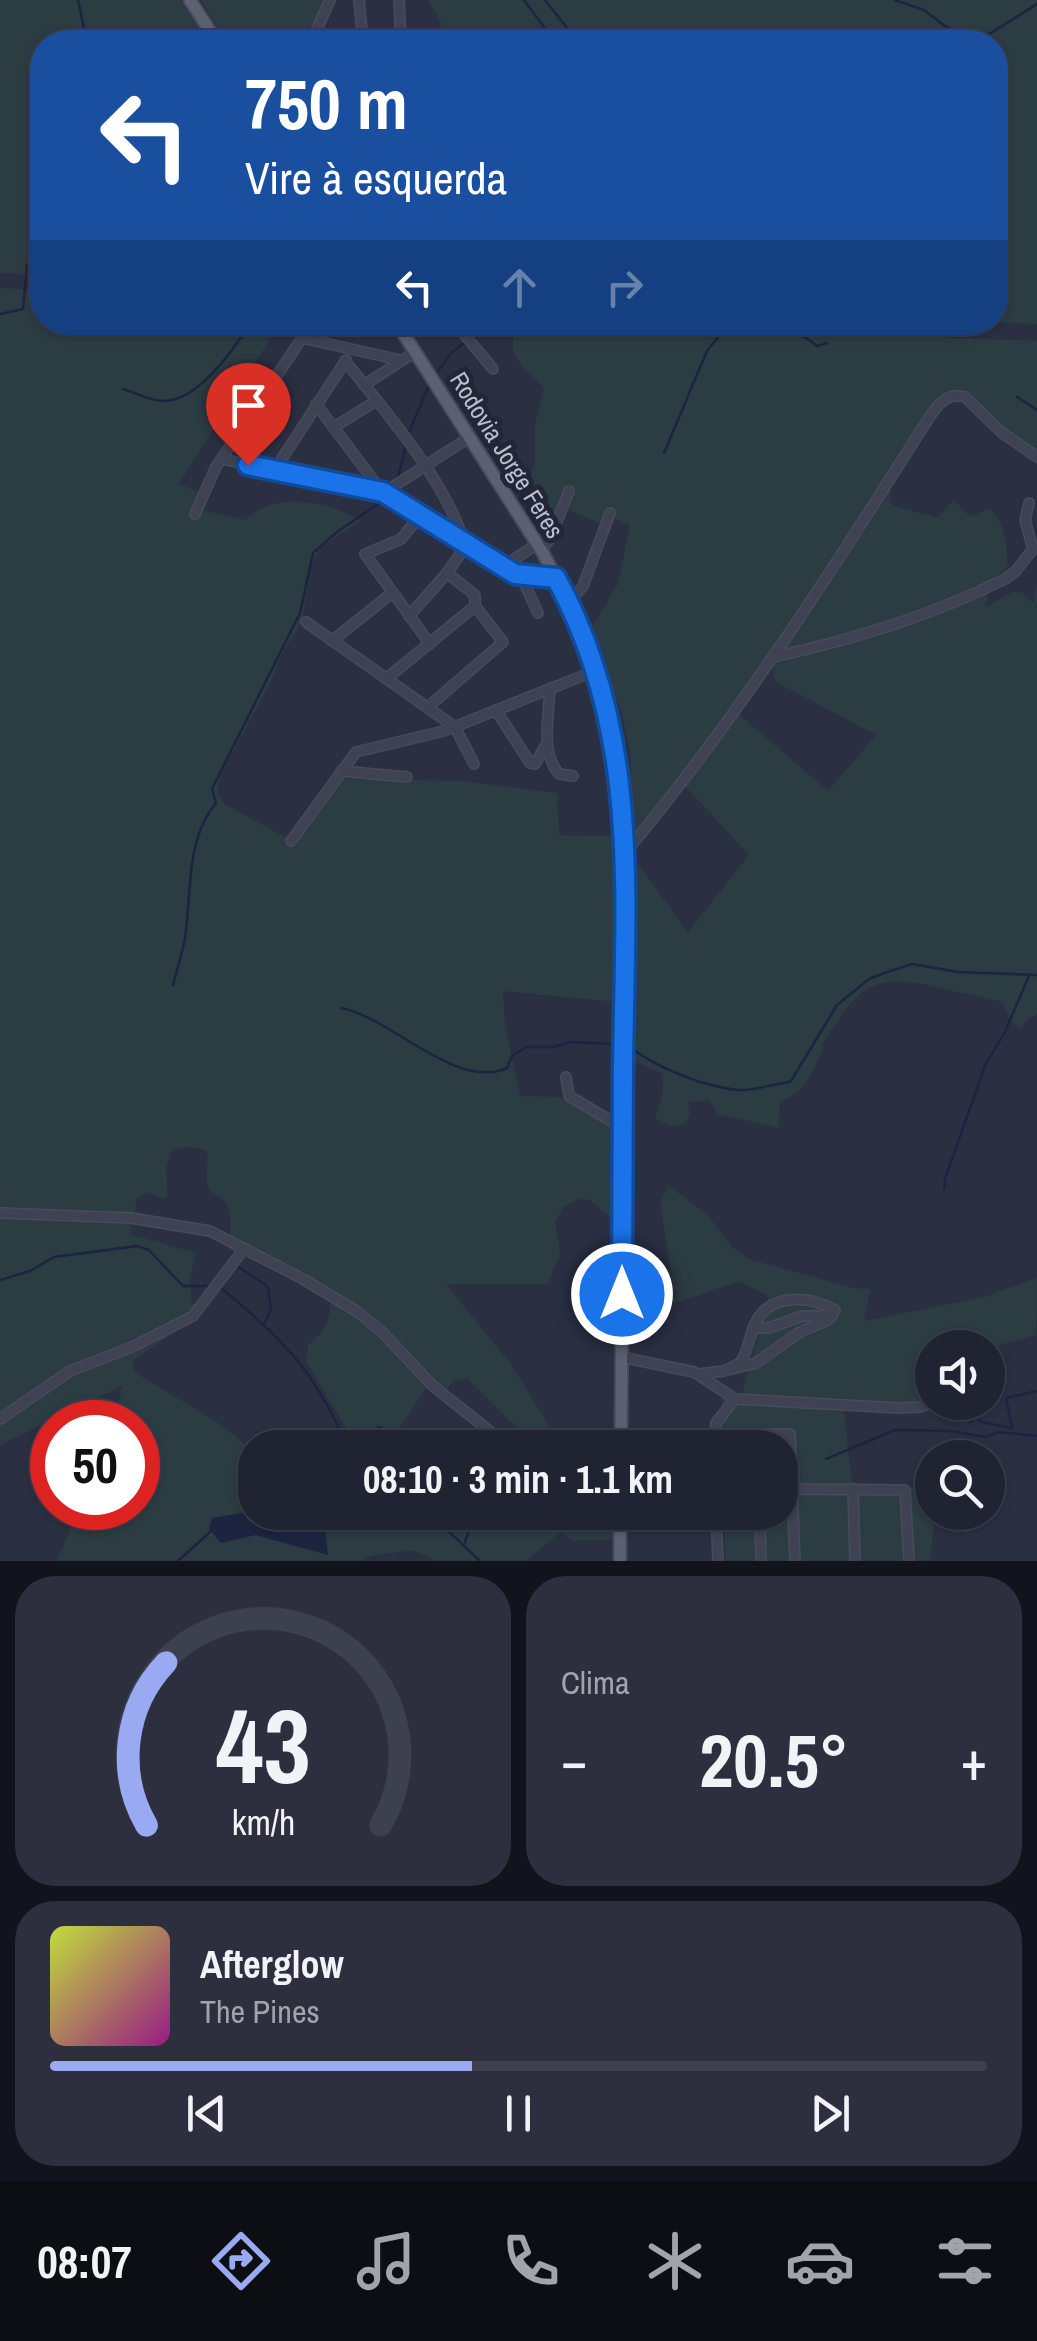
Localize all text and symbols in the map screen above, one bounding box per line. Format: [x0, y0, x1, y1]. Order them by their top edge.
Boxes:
text: 750 m [245, 57, 408, 151]
icon: left [80, 70, 210, 200]
text: Vire à esquerda [245, 147, 507, 208]
icon: left [387, 260, 442, 315]
icon: ahead [492, 260, 547, 315]
icon: right [597, 260, 652, 315]
pin [206, 363, 291, 466]
street label: Rodovia Jorge Feres [442, 365, 572, 545]
icon: arrive [221, 378, 276, 433]
position arrow [570, 1242, 674, 1346]
map controls [915, 1330, 1005, 1530]
button: sound [915, 1330, 1005, 1420]
speed limit sign: 50 [30, 1400, 160, 1530]
button: search [915, 1440, 1005, 1530]
text: 08:10 · 3 min · 1.1 km [363, 1454, 673, 1505]
text: Clima [561, 1661, 630, 1704]
text: 43 [216, 1675, 310, 1815]
text: 20.5° [699, 1709, 849, 1810]
text: − [561, 1723, 587, 1797]
text: + [961, 1723, 987, 1797]
text: km/h [231, 1798, 295, 1846]
text: Afterglow [200, 1939, 344, 1990]
text: The Pines [200, 1990, 320, 2033]
icon: previous [179, 2086, 234, 2141]
icon: pause [491, 2086, 546, 2141]
icon: next [803, 2086, 858, 2141]
icon: directions [206, 2226, 276, 2296]
icon: music [351, 2226, 421, 2296]
icon: phone [496, 2226, 566, 2296]
icon: climate [640, 2226, 710, 2296]
icon: car [785, 2226, 855, 2296]
icon: filters [930, 2226, 1000, 2296]
text: 08:07 [37, 2231, 132, 2292]

